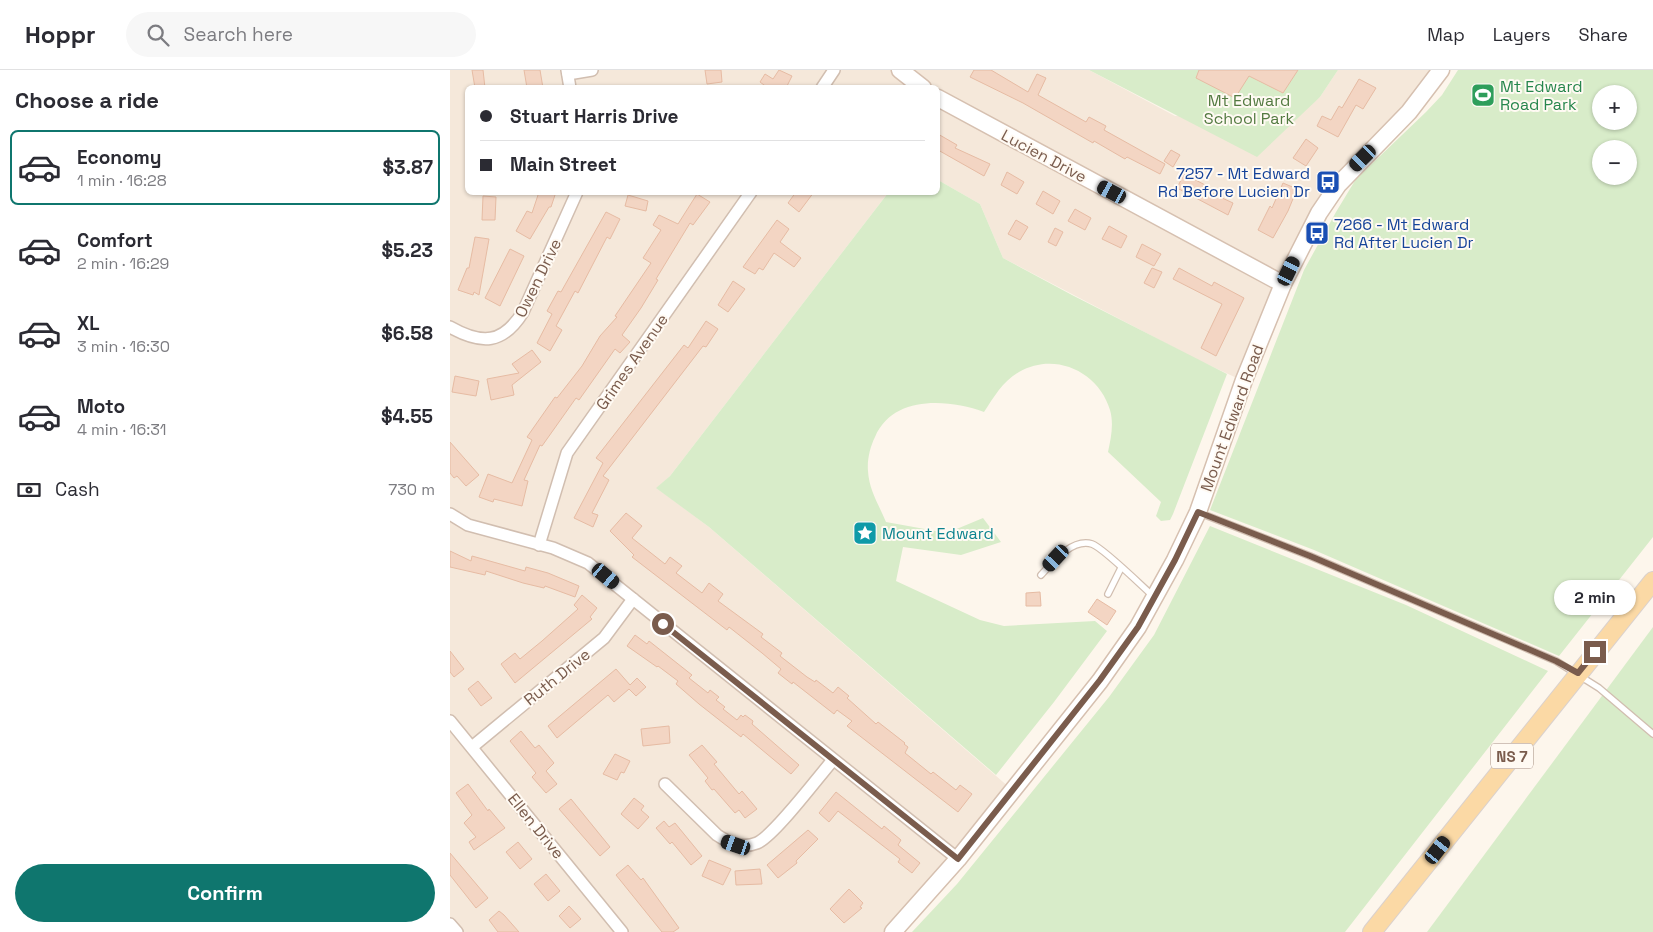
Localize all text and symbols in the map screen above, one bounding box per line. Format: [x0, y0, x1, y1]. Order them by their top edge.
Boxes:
search box [126, 12, 476, 57]
text: Hoppr [25, 19, 96, 50]
icon: search [144, 21, 172, 49]
text: Search here [184, 22, 293, 47]
text: Map [1427, 23, 1465, 46]
text: Layers [1493, 23, 1550, 46]
text: Share [1578, 23, 1628, 46]
place label: Mt Edward Road Park [1500, 76, 1583, 115]
sports icon: Mt Edward Road Park [1470, 82, 1496, 108]
map controls [1592, 85, 1637, 185]
button: + [1592, 85, 1637, 130]
text: Choose a ride [15, 86, 159, 114]
park label: Mt Edward School Park [1204, 90, 1295, 129]
text: Stuart Harris Drive [510, 104, 679, 129]
street label: Lucien Drive [998, 125, 1090, 187]
button: − [1592, 140, 1637, 185]
car [1347, 142, 1378, 174]
icon: car [17, 145, 62, 190]
text: Economy [77, 145, 161, 170]
text: Main Street [510, 152, 617, 177]
text: $3.87 [383, 155, 433, 180]
place label: 7257 - Mt Edward Rd Before Lucien Dr [1158, 163, 1310, 202]
bus stop icon: 7257 - Mt Edward Rd Before Lucien Dr [1315, 169, 1341, 195]
text: 1 min · 16:28 [77, 170, 167, 191]
car [1095, 178, 1128, 206]
place label: 7266 - Mt Edward Rd After Lucien Dr [1334, 214, 1474, 253]
bus stop icon: 7266 - Mt Edward Rd After Lucien Dr [1304, 220, 1330, 246]
icon: car [17, 228, 62, 273]
text: Comfort [77, 228, 153, 253]
street label: Owen Drive [510, 235, 566, 321]
text: $5.23 [382, 238, 433, 263]
text: 2 min · 16:29 [77, 253, 169, 274]
car [1275, 254, 1302, 288]
street label: Grimes Avenue [591, 310, 673, 414]
icon: car [17, 311, 62, 356]
text: XL [77, 311, 100, 336]
text: $6.58 [381, 321, 433, 346]
text: 3 min · 16:30 [77, 336, 170, 357]
street label: Mount Edward Road [1196, 341, 1268, 495]
icon: car [17, 394, 62, 439]
text: Moto [77, 394, 125, 419]
text: $4.55 [381, 404, 433, 429]
text: 4 min · 16:31 [77, 419, 166, 440]
icon: cash [15, 476, 43, 504]
text: Cash [55, 477, 100, 502]
text: 730 m [388, 479, 435, 500]
place icon: Mount Edward [852, 520, 878, 546]
place label: Mount Edward [882, 523, 994, 544]
car [1040, 542, 1071, 574]
car [589, 561, 622, 591]
callout: 2 min [1554, 580, 1636, 614]
text: 2 min [1574, 587, 1616, 608]
route start [652, 613, 674, 635]
route end [1584, 641, 1606, 663]
street label: Ruth Drive [520, 644, 594, 710]
road number: NS 7 [1491, 744, 1533, 768]
street label: Ellen Drive [503, 789, 569, 863]
car [719, 833, 752, 857]
car [1422, 834, 1453, 866]
button: Confirm [15, 864, 435, 922]

